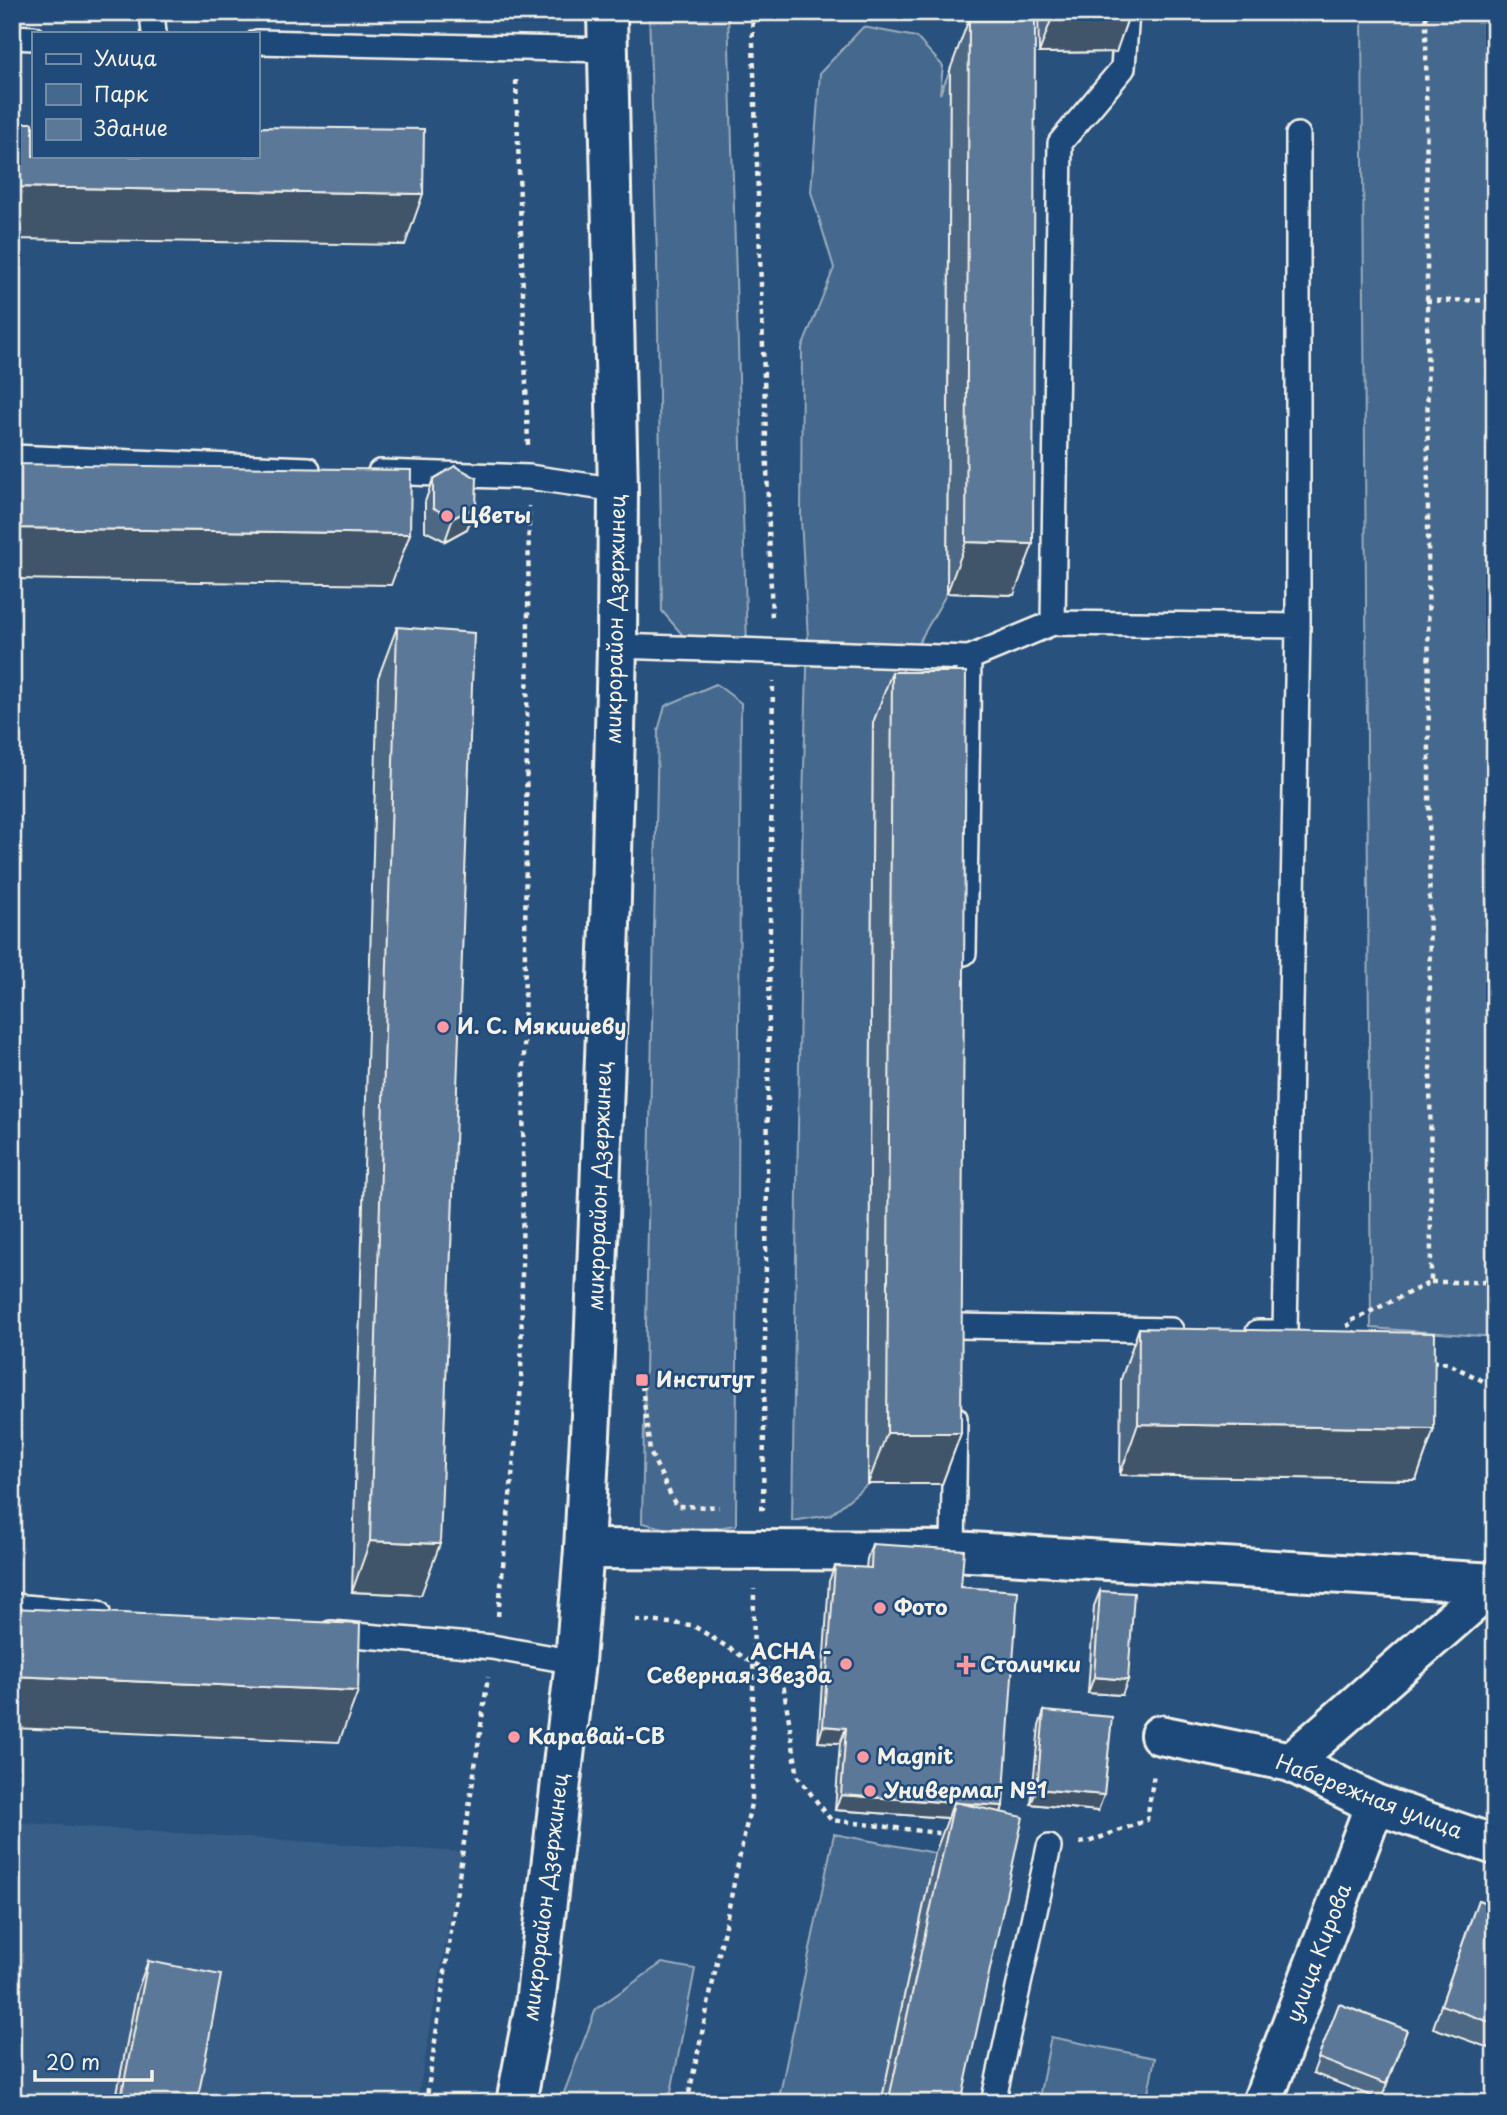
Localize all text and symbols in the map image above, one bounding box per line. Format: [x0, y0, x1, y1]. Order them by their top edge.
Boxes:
legend [32, 32, 259, 158]
text: Улица [94, 41, 157, 73]
text: Парк [94, 77, 149, 109]
text: Здание [94, 111, 168, 143]
street label: микрорайон Дзержинец [596, 494, 632, 744]
place label: Цветы [461, 498, 531, 530]
marker: Цветы [439, 508, 455, 524]
place label: И. С. Мякишеву [457, 1009, 626, 1041]
marker: И. С. Мякишеву [435, 1019, 451, 1035]
street label: микрорайон Дзержинец [578, 1060, 618, 1311]
place label: Институт [656, 1362, 755, 1394]
marker: Институт [634, 1372, 650, 1388]
place label: Фото [894, 1590, 947, 1622]
marker: Фото [872, 1600, 888, 1616]
place label: АСНА - Северная Звезда [646, 1634, 832, 1690]
place label: Столички [980, 1647, 1081, 1679]
marker: АСНА - Северная Звезда [838, 1656, 854, 1672]
marker: Столички [958, 1657, 974, 1673]
place label: Каравай-СВ [528, 1719, 665, 1751]
marker: Каравай-СВ [506, 1729, 522, 1745]
place label: Magnit [877, 1739, 953, 1771]
street label: Набережная улица [1272, 1745, 1469, 1846]
marker: Magnit [855, 1749, 871, 1765]
street label: микрорайон Дзержинец [513, 1771, 575, 2022]
place label: Универмаг №1 [883, 1773, 1047, 1805]
marker: Универмаг №1 [862, 1783, 878, 1799]
street label: улица Кирова [1276, 1878, 1358, 2026]
scale bar [35, 2038, 152, 2082]
text: 20 m [46, 2045, 100, 2077]

